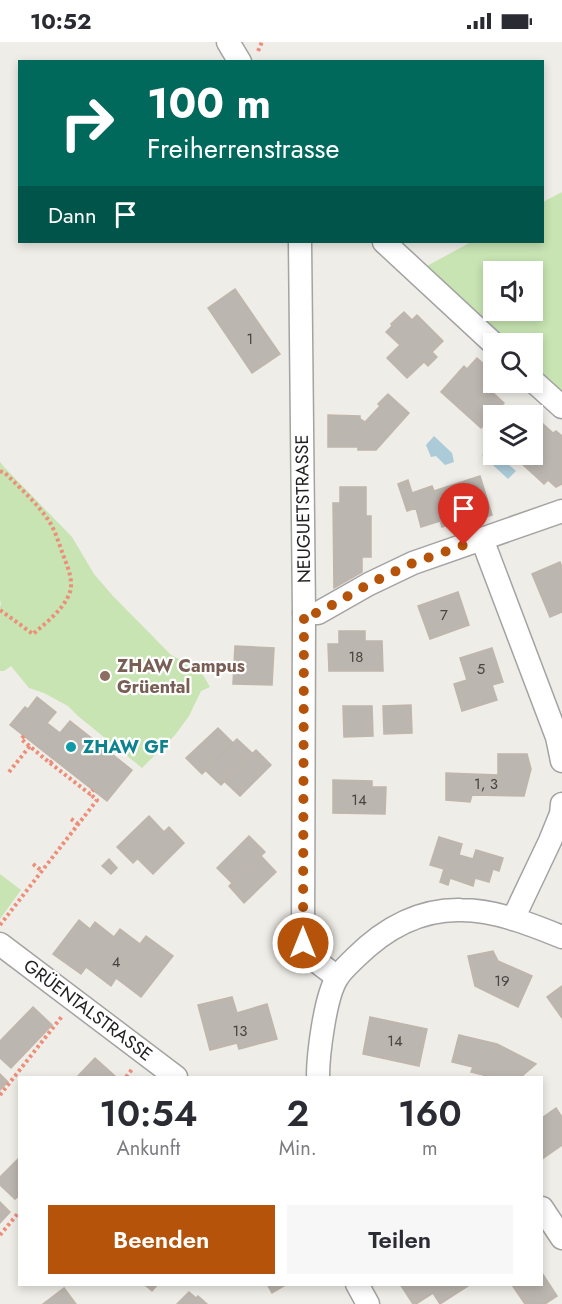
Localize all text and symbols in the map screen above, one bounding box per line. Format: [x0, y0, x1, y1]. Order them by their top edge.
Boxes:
text: 10:52 [30, 5, 91, 37]
text: 100 m [147, 73, 271, 134]
icon: right [48, 84, 126, 162]
text: Freiherrenstrasse [147, 129, 339, 168]
icon: arrive [109, 198, 142, 231]
text: Dann [48, 199, 97, 231]
map controls [483, 261, 543, 465]
button: sound [483, 261, 543, 321]
house number: 1 [247, 328, 253, 350]
button: search [483, 333, 543, 393]
button: layers [483, 405, 543, 465]
street label: NEUGUETSTRASSE [289, 435, 317, 583]
pin [438, 483, 489, 545]
icon: arrive [447, 492, 480, 525]
house number: 7 [440, 604, 448, 626]
house number: 18 [349, 646, 363, 668]
place label: ZHAW Campus Grüental [117, 653, 245, 700]
house number: 5 [477, 658, 485, 680]
marker: ZHAW Campus Grüental [98, 669, 112, 683]
place label: ZHAW GF [83, 734, 169, 760]
marker: ZHAW GF [64, 740, 78, 754]
house number: 1, 3 [474, 773, 498, 795]
house number: 14 [351, 789, 367, 811]
position arrow [271, 911, 335, 975]
house number: 4 [112, 951, 121, 973]
street label: GRÜENTALSTRASSE [18, 953, 158, 1067]
house number: 19 [494, 970, 510, 992]
house number: 13 [233, 1020, 247, 1042]
house number: 14 [387, 1030, 403, 1052]
text: 10:54 [99, 1087, 198, 1139]
text: 2 [286, 1087, 309, 1139]
text: 160 [398, 1087, 462, 1139]
text: Ankunft [116, 1134, 180, 1163]
text: Min. [279, 1134, 317, 1163]
text: m [422, 1134, 438, 1163]
button: Beenden [48, 1205, 275, 1274]
button: Teilen [287, 1205, 513, 1274]

